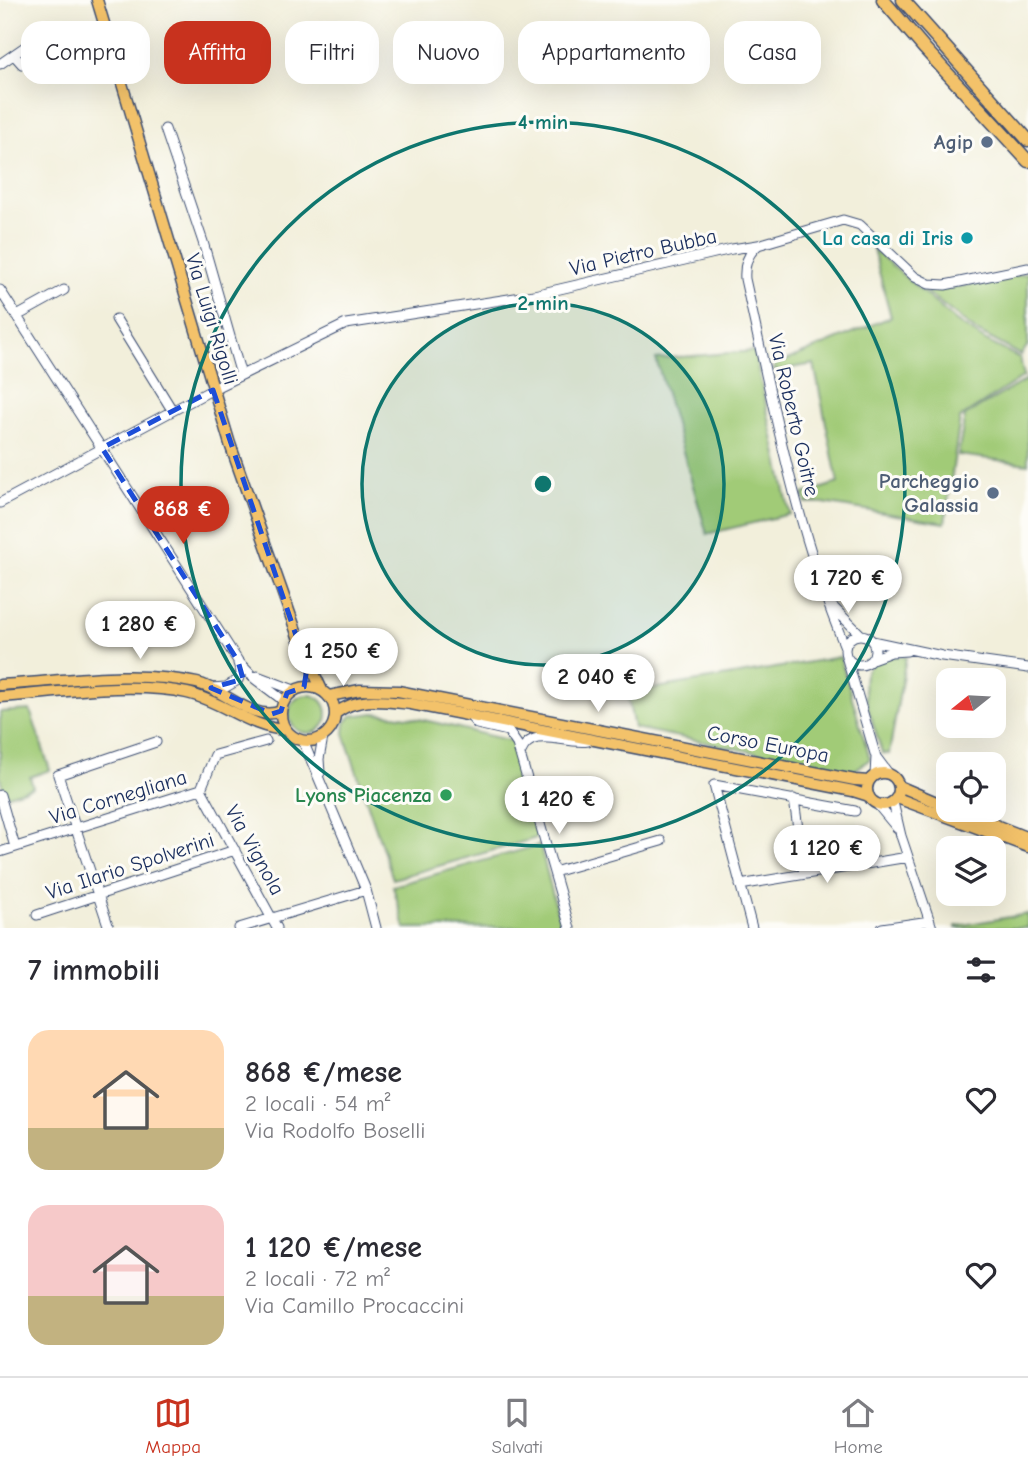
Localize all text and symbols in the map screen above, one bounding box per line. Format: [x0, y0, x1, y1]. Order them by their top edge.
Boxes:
chip: Compra [21, 21, 150, 84]
chip: Affitta [164, 21, 271, 84]
chip: Filtri [285, 21, 379, 84]
chip: Nuovo [393, 21, 504, 84]
chip: Appartamento [518, 21, 710, 84]
chip: Casa [724, 21, 821, 84]
text: 4 min [518, 110, 568, 134]
place label: Agip [934, 130, 973, 154]
marker: Agip [979, 134, 995, 150]
street label: Via Pietro Bubba [567, 223, 719, 281]
place label: La casa di Iris [822, 226, 953, 250]
marker: La casa di Iris [959, 230, 975, 246]
street label: Via Luigi Rigolli [181, 250, 243, 388]
text: 2 min [517, 291, 569, 315]
street label: Via Roberto Goitre [764, 331, 824, 499]
place label: Parcheggio Galassia [879, 469, 979, 517]
centre of rings [531, 472, 555, 496]
marker: Parcheggio Galassia [985, 485, 1001, 501]
pin: 868 € [134, 486, 232, 546]
text: 868 € [153, 495, 213, 522]
pin: 1 720 € [783, 556, 913, 615]
text: 1 720 € [810, 564, 886, 591]
pin: 1 280 € [75, 602, 205, 661]
text: 1 280 € [101, 610, 179, 637]
pin: 1 250 € [278, 628, 408, 688]
text: 1 250 € [304, 637, 382, 664]
pin: 2 040 € [533, 654, 663, 714]
text: 2 040 € [558, 663, 638, 690]
north arrow [936, 668, 1006, 738]
map controls [936, 668, 1006, 906]
street label: Corso Europa [705, 720, 831, 768]
button: locate [936, 752, 1006, 822]
street label: Via Cornegliana [47, 765, 189, 829]
pin: 1 420 € [494, 776, 624, 836]
place label: Lyons Piacenza [295, 783, 432, 807]
text: 1 420 € [521, 785, 597, 812]
marker: Lyons Piacenza [438, 787, 454, 803]
street label: Via Vignola [220, 801, 290, 899]
pin: 1 120 € [762, 826, 892, 885]
street label: Via Ilario Spolverini [43, 827, 217, 905]
text: 1 120 € [790, 834, 864, 861]
button: layers [936, 836, 1006, 906]
icon: filters [962, 951, 1000, 989]
text: 7 immobili [28, 953, 160, 988]
text: 868 €/mese [245, 1055, 402, 1090]
icon: home [84, 1058, 168, 1142]
icon: heart [962, 1081, 1000, 1119]
text: 2 locali · 54 m² [245, 1090, 391, 1117]
text: Via Rodolfo Boselli [245, 1117, 426, 1144]
text: 1 120 €/mese [245, 1230, 422, 1265]
icon: home [84, 1233, 168, 1317]
icon: heart [962, 1256, 1000, 1294]
text: 2 locali · 72 m² [245, 1265, 390, 1292]
text: Via Camillo Procaccini [245, 1292, 464, 1319]
tab: Mappa [145, 1394, 201, 1458]
tab: Salvati [492, 1394, 543, 1458]
tab: Home [834, 1394, 883, 1458]

